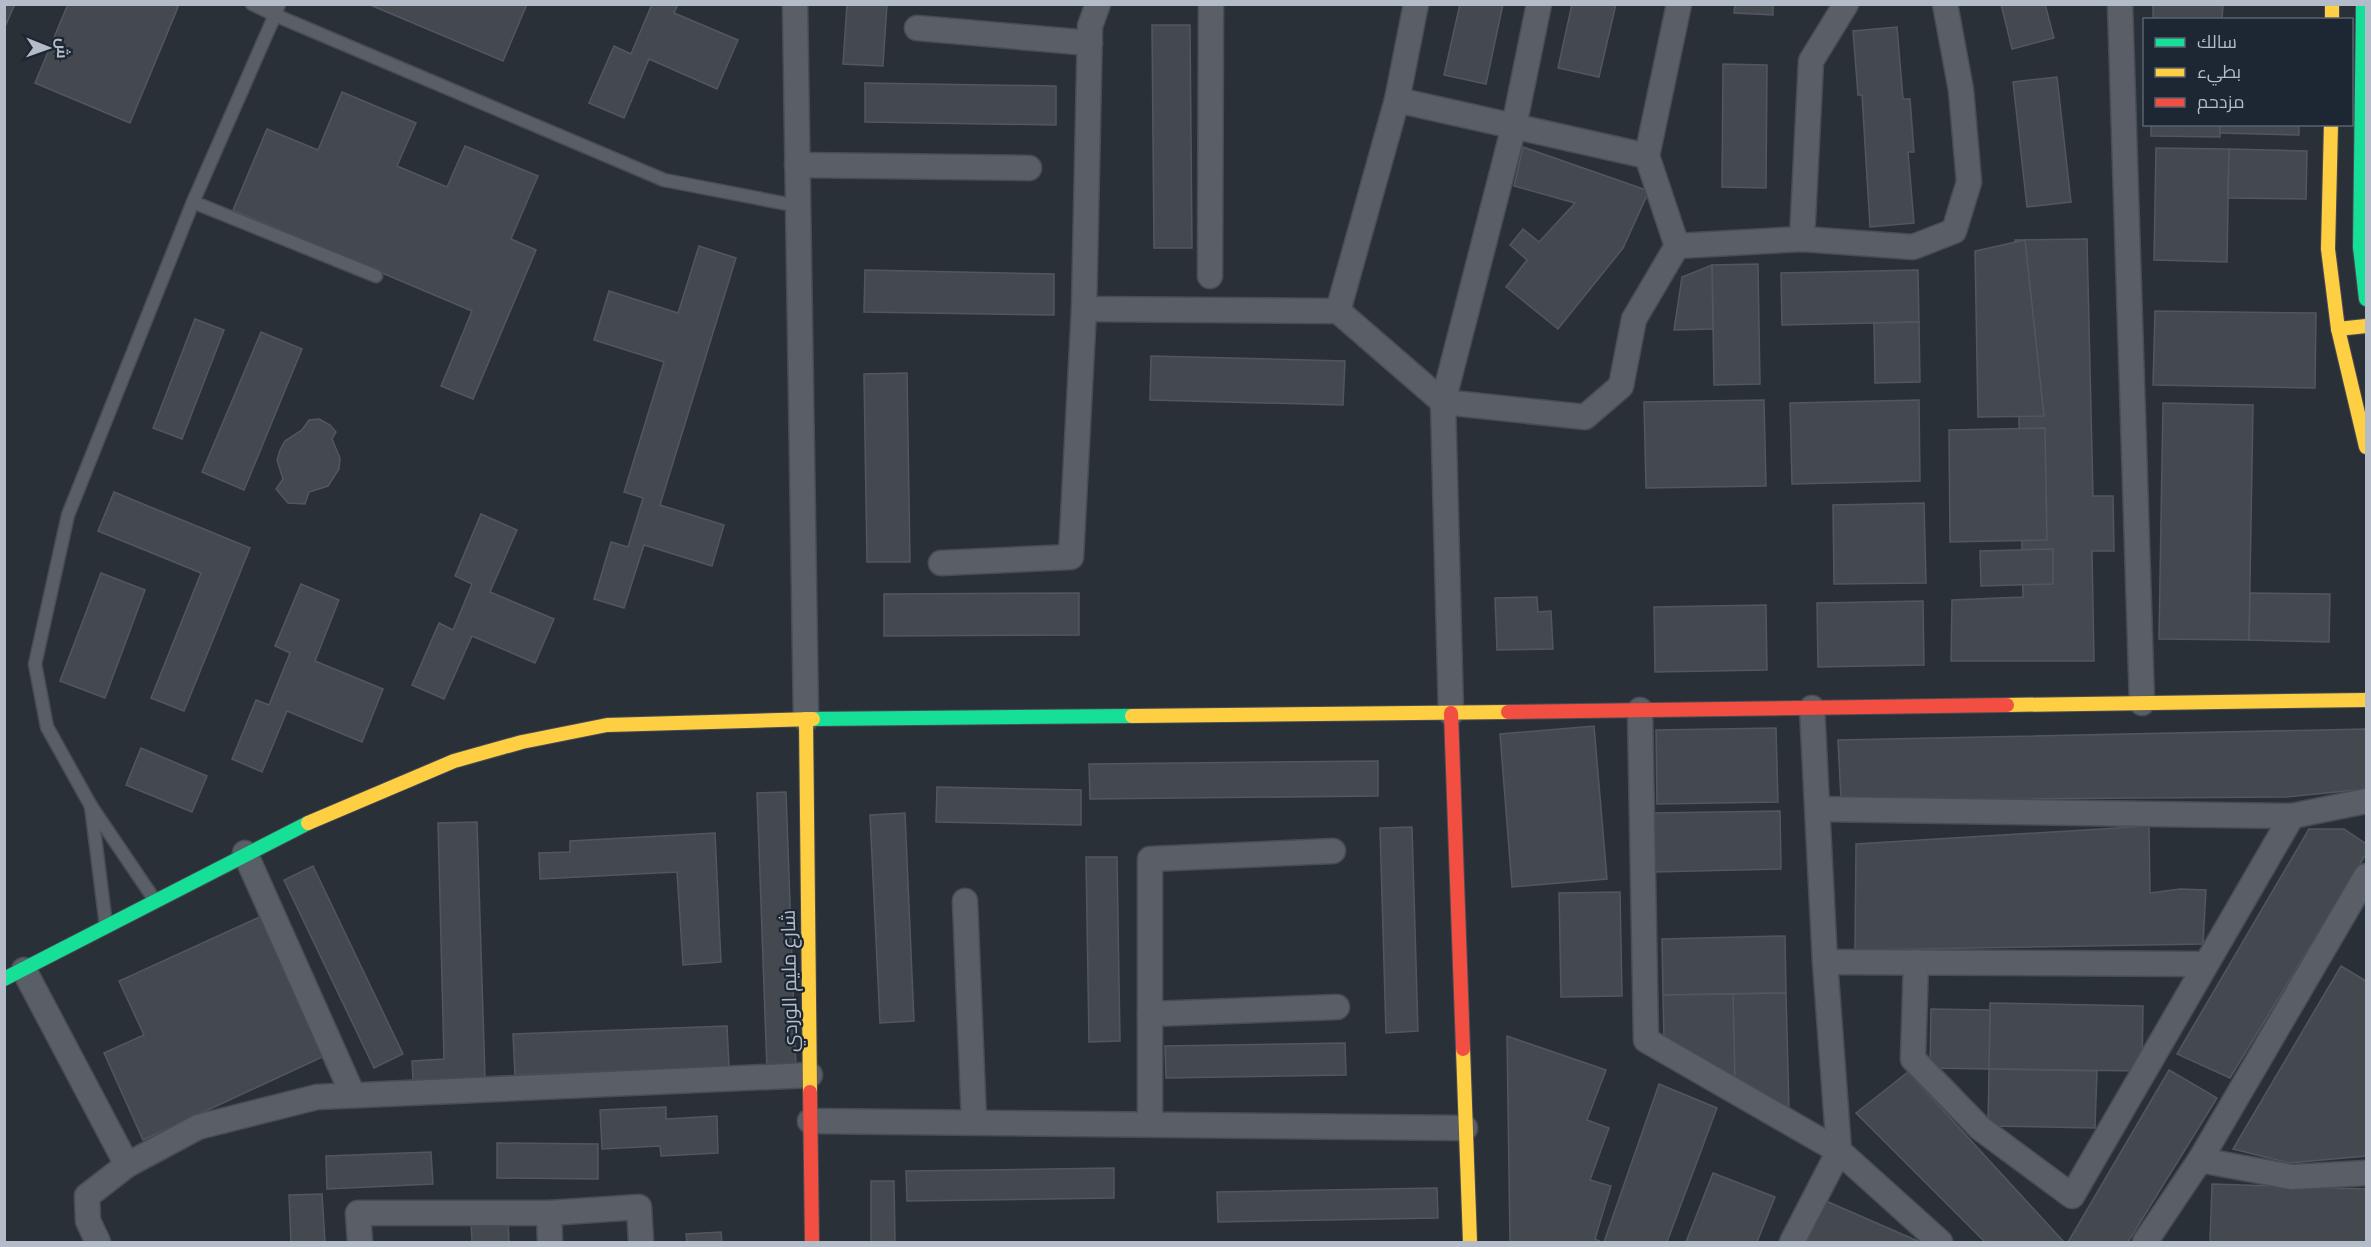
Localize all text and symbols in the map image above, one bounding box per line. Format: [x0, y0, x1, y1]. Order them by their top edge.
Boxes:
north arrow [18, 18, 78, 78]
legend [2143, 18, 2353, 126]
text: سالك [2197, 30, 2237, 54]
text: ش [51, 38, 73, 59]
text: بطيء [2197, 60, 2241, 86]
text: مزدحم [2197, 90, 2245, 114]
street label: شارع مليم الوردي [775, 910, 806, 1052]

